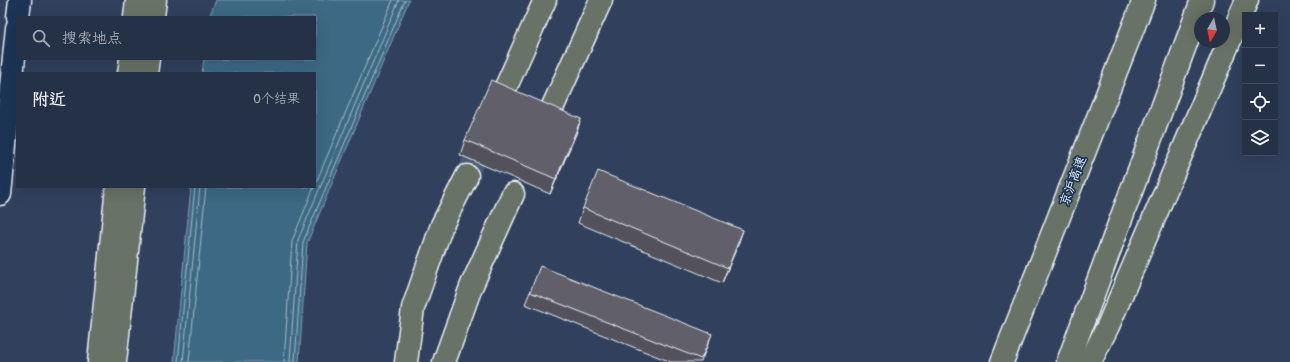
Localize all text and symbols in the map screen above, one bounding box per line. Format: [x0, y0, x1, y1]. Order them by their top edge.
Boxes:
north arrow [1194, 12, 1230, 48]
map controls [1242, 12, 1278, 156]
button: + [1242, 12, 1278, 48]
search box [16, 16, 316, 60]
icon: search [30, 27, 52, 49]
text: 搜索地点 [62, 29, 122, 48]
button: − [1242, 48, 1278, 84]
button: locate [1242, 84, 1278, 120]
text: 附近 [32, 90, 66, 110]
text: 0个结果 [253, 91, 300, 107]
button: layers [1242, 120, 1278, 156]
street label: 京沪高速 [1056, 154, 1090, 208]

